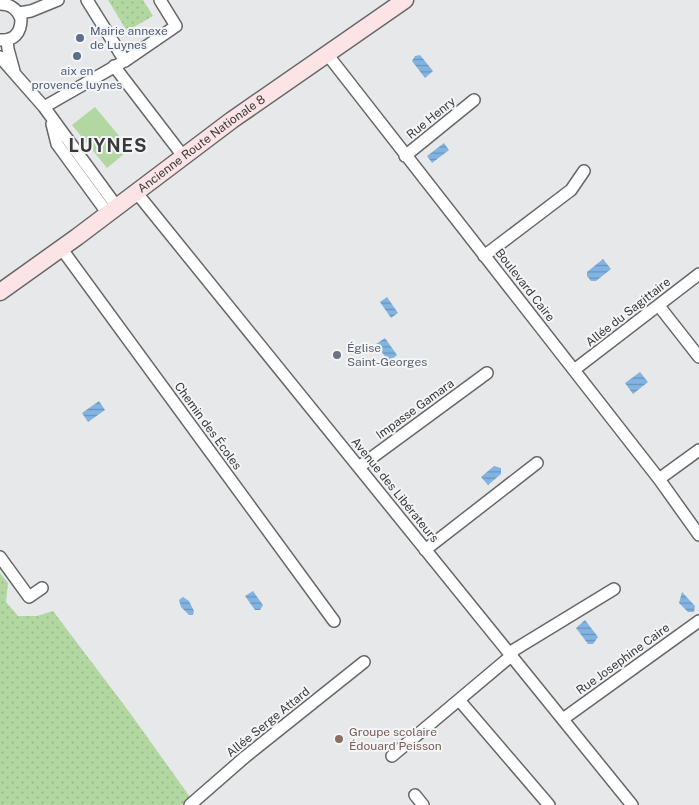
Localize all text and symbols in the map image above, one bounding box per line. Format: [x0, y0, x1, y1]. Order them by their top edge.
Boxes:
place label: Mairie annexe de Luynes [90, 24, 168, 52]
marker: Mairie annexe de Luynes [74, 32, 86, 44]
marker: aix en provence luynes [71, 50, 83, 62]
place label: aix en provence luynes [32, 64, 122, 92]
street label: Ancienne Route Nationale 8 [135, 92, 268, 196]
street label: Rue Henry [404, 94, 459, 142]
district label: LUYNES [68, 135, 148, 156]
street label: Boulevard Caire [492, 246, 558, 324]
street label: Allée du Sagittaire [583, 275, 673, 349]
place label: Église Saint-Georges [347, 341, 427, 369]
marker: Église Saint-Georges [331, 349, 343, 361]
street label: Impasse Gamara [373, 376, 457, 442]
street label: Chemin des Écoles [172, 380, 244, 472]
street label: Avenue des Libérateurs [348, 435, 442, 545]
street label: Rue Josephine Caire [574, 620, 673, 698]
street label: Allée Serge Attard [224, 684, 312, 760]
place label: Groupe scolaire Édouard Peisson [349, 725, 442, 753]
marker: Groupe scolaire Édouard Peisson [333, 733, 345, 745]

